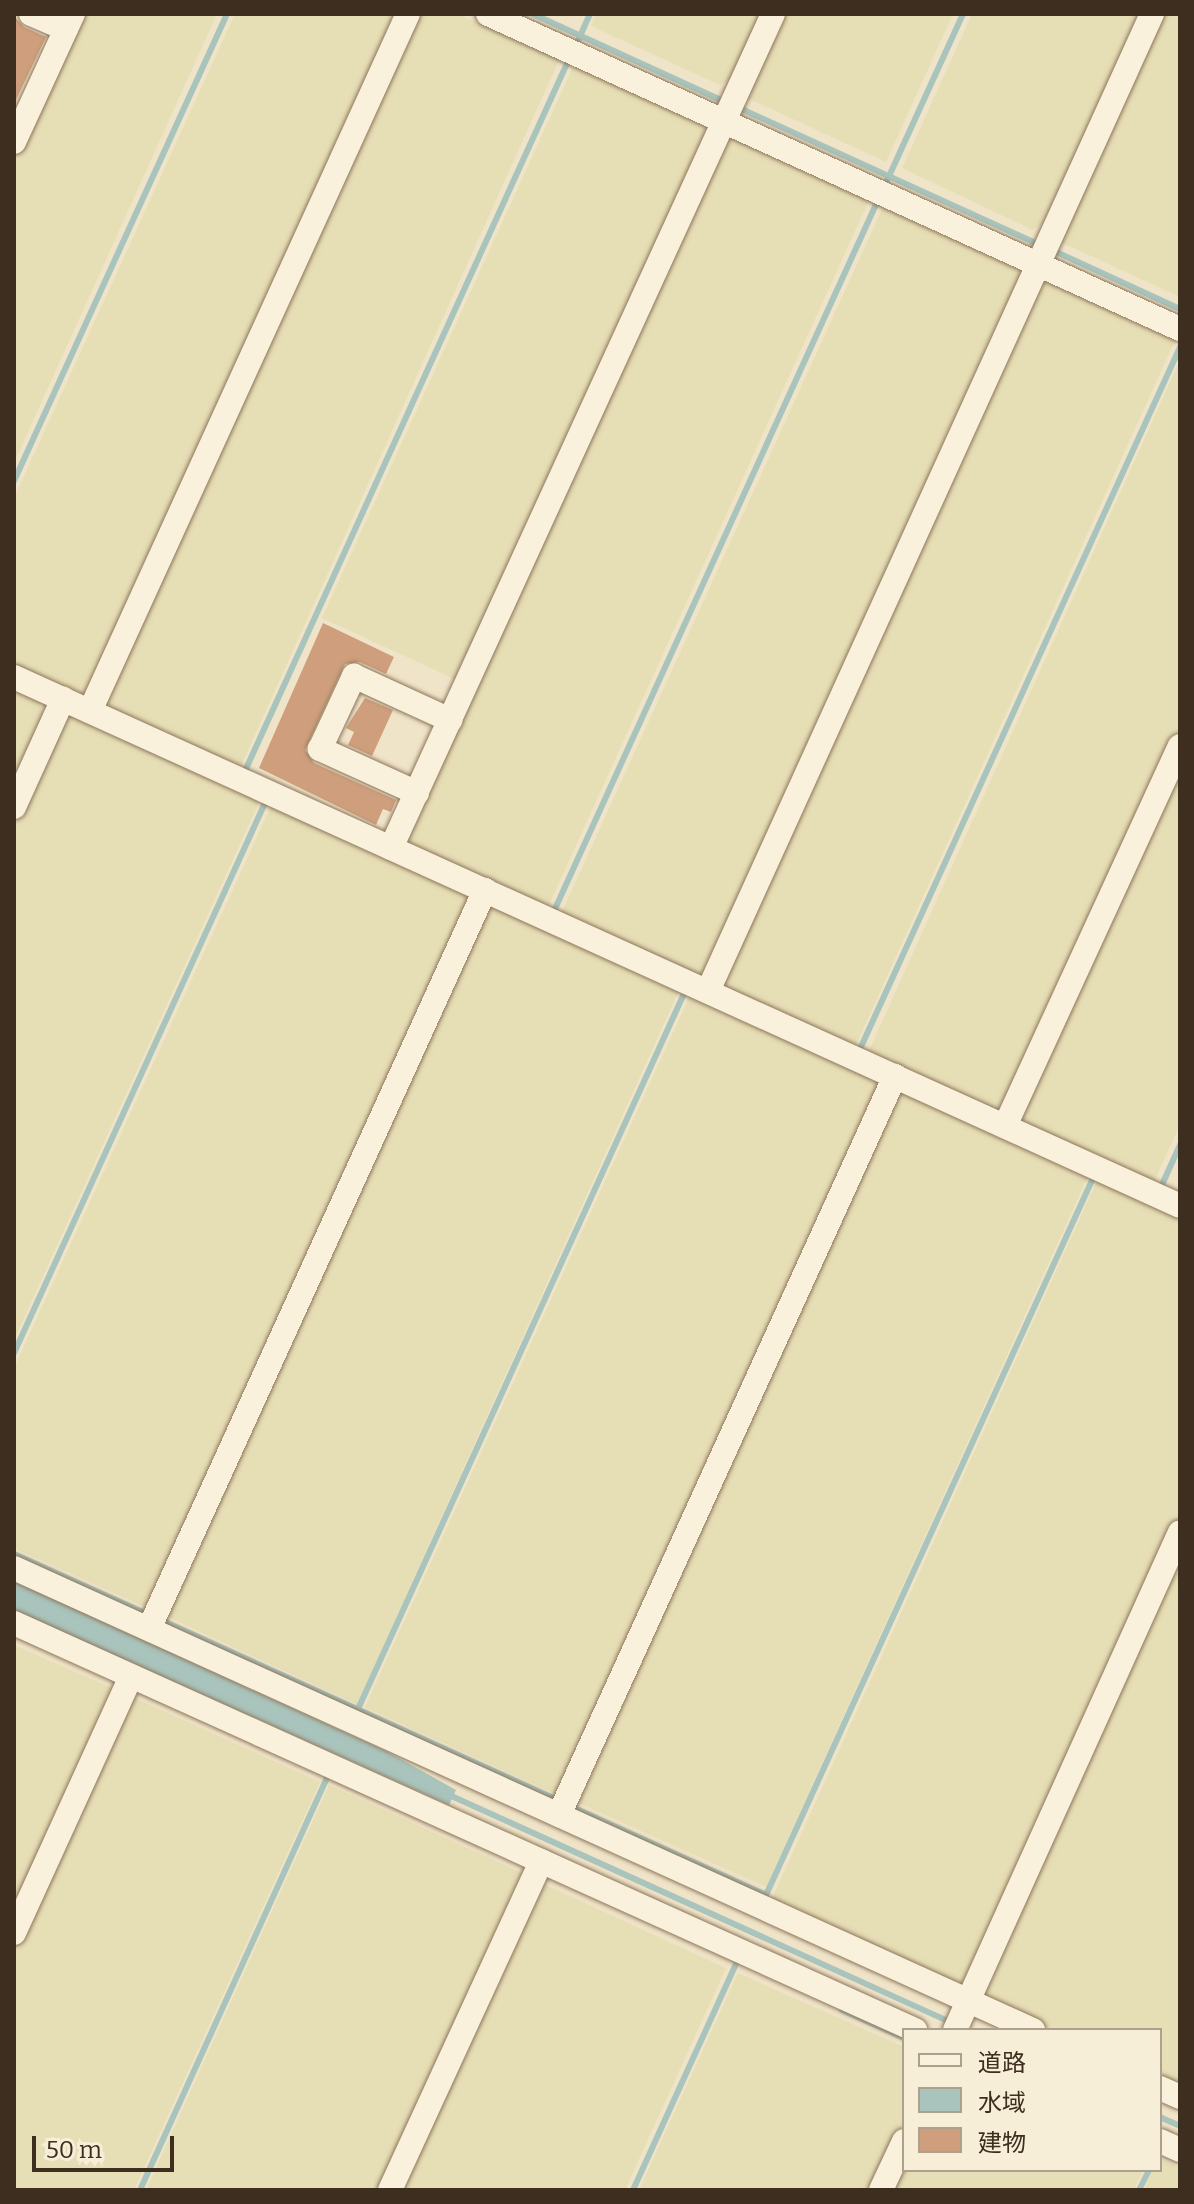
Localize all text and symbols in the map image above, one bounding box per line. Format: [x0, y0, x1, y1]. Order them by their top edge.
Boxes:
legend [902, 2028, 1162, 2172]
text: 道路 [978, 2049, 1026, 2077]
text: 水域 [978, 2089, 1026, 2117]
scale bar [36, 2120, 178, 2170]
text: 建物 [978, 2129, 1026, 2157]
text: 50 m [46, 2136, 102, 2164]

